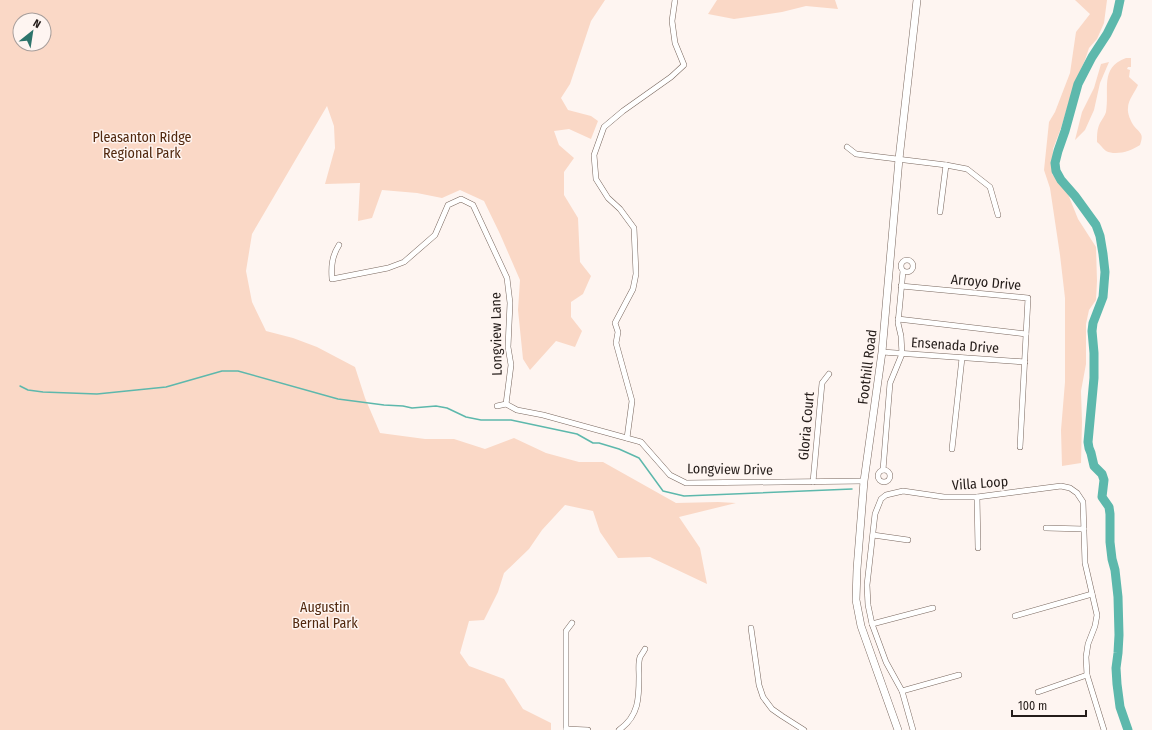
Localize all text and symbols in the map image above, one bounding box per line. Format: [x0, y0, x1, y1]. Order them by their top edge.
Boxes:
north arrow [12, 12, 52, 52]
text: N [31, 16, 43, 31]
park label: Pleasanton Ridge Regional Park [93, 129, 191, 162]
street label: Arroyo Drive [950, 271, 1022, 294]
street label: Longview Lane [487, 292, 506, 376]
street label: Foothill Road [854, 329, 881, 406]
street label: Ensenada Drive [910, 334, 1000, 357]
street label: Gloria Court [795, 391, 818, 461]
street label: Longview Drive [687, 460, 773, 479]
street label: Villa Loop [951, 473, 1009, 494]
park label: Augustin Bernal Park [292, 599, 358, 632]
scale bar [1012, 692, 1086, 718]
text: 100 m [1018, 699, 1047, 713]

